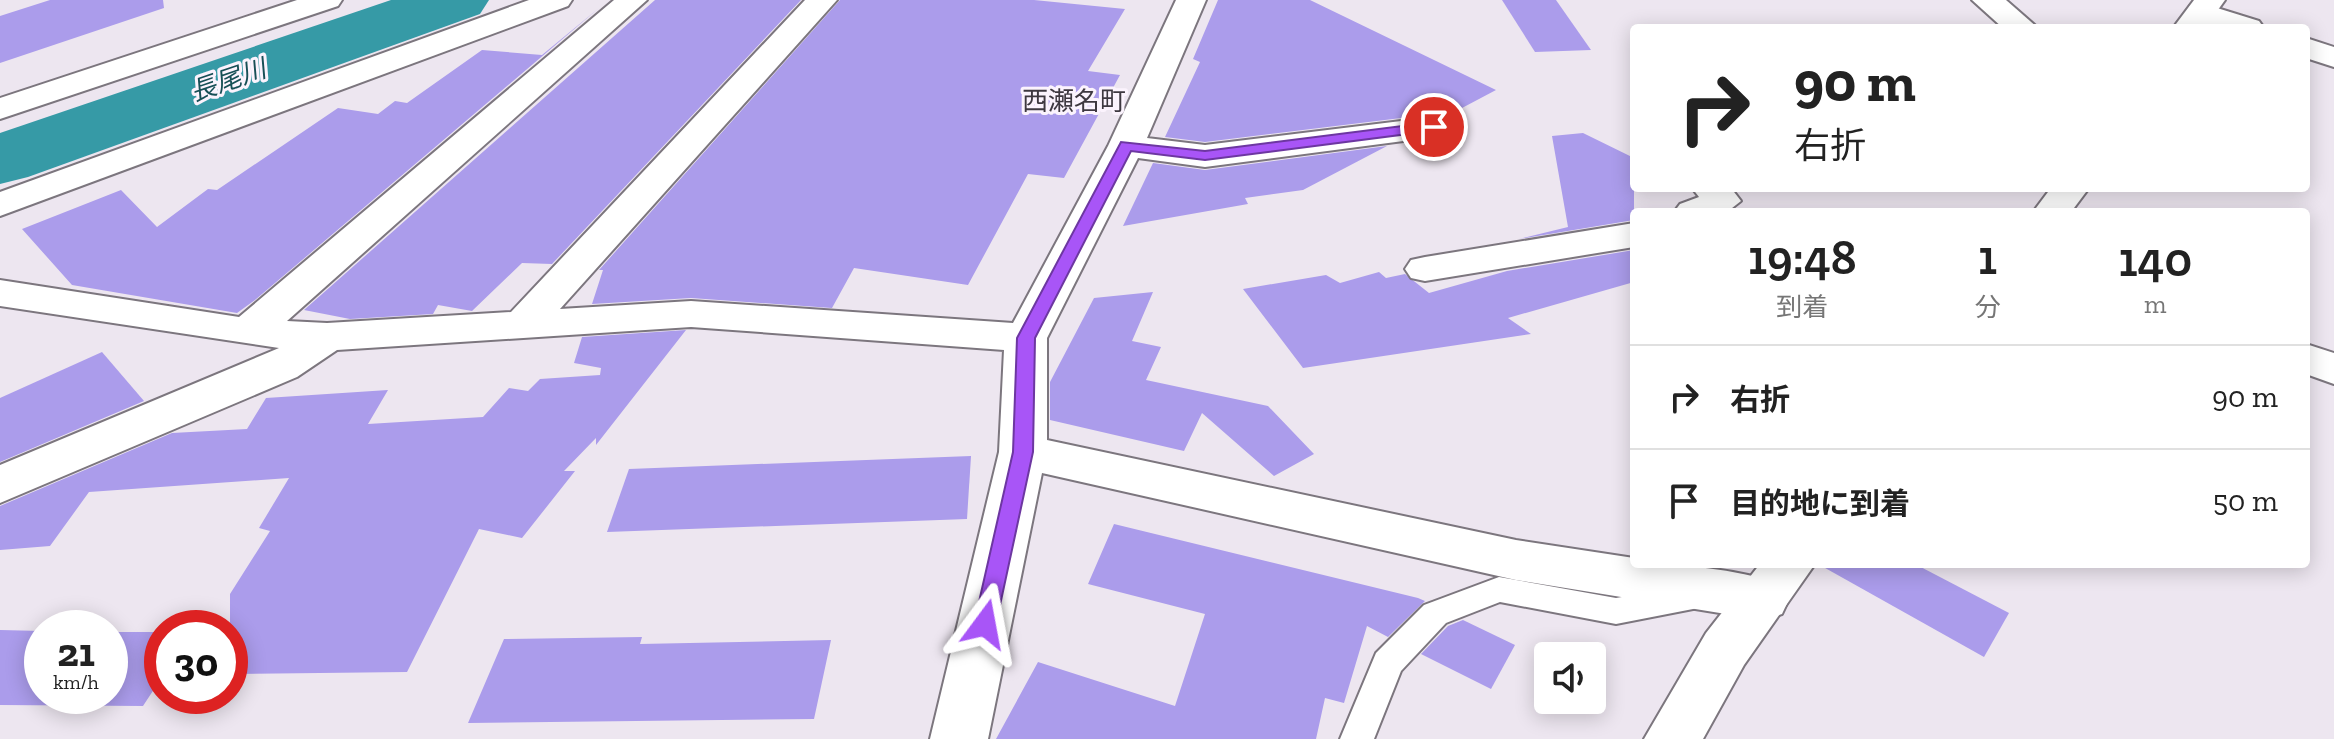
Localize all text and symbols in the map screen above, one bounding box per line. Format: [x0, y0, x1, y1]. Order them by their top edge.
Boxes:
text: 90 m [1794, 48, 1916, 115]
water label: 長尾川 [186, 51, 273, 108]
icon: right [1662, 56, 1766, 160]
district label: 西瀬名町 [1022, 85, 1126, 117]
pin [1400, 93, 1468, 161]
icon: arrive [1412, 105, 1456, 149]
text: 右折 [1794, 124, 1866, 167]
text: 19:48 [1748, 229, 1857, 286]
text: 1 [1978, 229, 1997, 286]
text: 140 [2119, 231, 2192, 288]
text: m [2144, 288, 2167, 320]
text: 到着 [1776, 291, 1828, 323]
text: 分 [1975, 291, 2001, 323]
icon: right [1662, 375, 1706, 419]
text: 90 m [2212, 379, 2278, 415]
text: 右折 [1730, 382, 1790, 418]
icon: arrive [1662, 479, 1706, 523]
text: 50 m [2213, 483, 2278, 519]
text: 目的地に到着 [1730, 486, 1910, 522]
position arrow [943, 582, 1027, 666]
speed limit sign: 30 [144, 610, 248, 714]
text: 21 [57, 628, 95, 676]
map controls [1534, 642, 1606, 714]
button: sound [1534, 642, 1606, 714]
text: km/h [53, 670, 99, 694]

